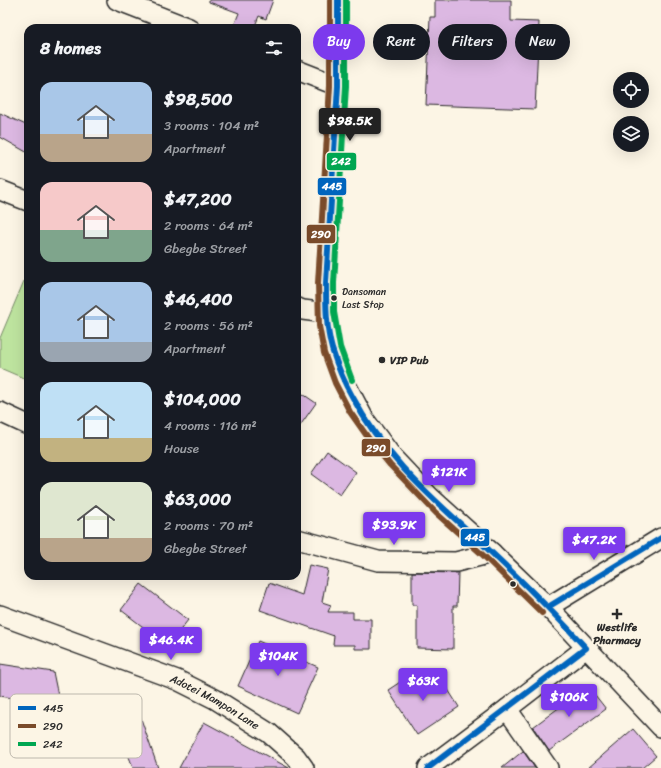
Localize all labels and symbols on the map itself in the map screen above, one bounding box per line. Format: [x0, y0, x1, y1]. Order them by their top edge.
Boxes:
pin: $98.5K [317, 108, 383, 142]
line badge: 242 [326, 152, 357, 171]
text: 242 [330, 152, 351, 171]
line badge: 445 [317, 177, 347, 196]
text: 445 [321, 177, 343, 196]
line badge: 290 [306, 224, 336, 244]
text: 290 [310, 225, 331, 244]
place label: Dansoman Last Stop [342, 283, 387, 314]
marker: Dansoman Last Stop [329, 293, 339, 303]
place label: VIP Pub [390, 351, 429, 370]
marker: VIP Pub [377, 355, 387, 365]
line badge: 290 [361, 438, 391, 457]
text: 290 [365, 439, 386, 458]
pin: $121K [421, 459, 477, 493]
pin: $93.9K [361, 512, 427, 546]
pin: $47.2K [561, 527, 627, 561]
line badge: 445 [460, 528, 490, 547]
text: 445 [464, 528, 486, 547]
unlabelled marker [508, 579, 518, 589]
marker: Westlife Pharmacy [612, 609, 622, 619]
place label: Westlife Pharmacy [593, 618, 641, 650]
pin: $46.4K [138, 627, 204, 661]
pin: $104K [250, 643, 306, 677]
street label: Adotei Mampon Lane [166, 668, 264, 734]
pin: $63K [399, 668, 447, 702]
pin: $106K [541, 684, 597, 718]
legend [10, 694, 142, 758]
text: 445 [43, 699, 64, 718]
text: 290 [43, 717, 63, 736]
text: 242 [43, 735, 63, 754]

